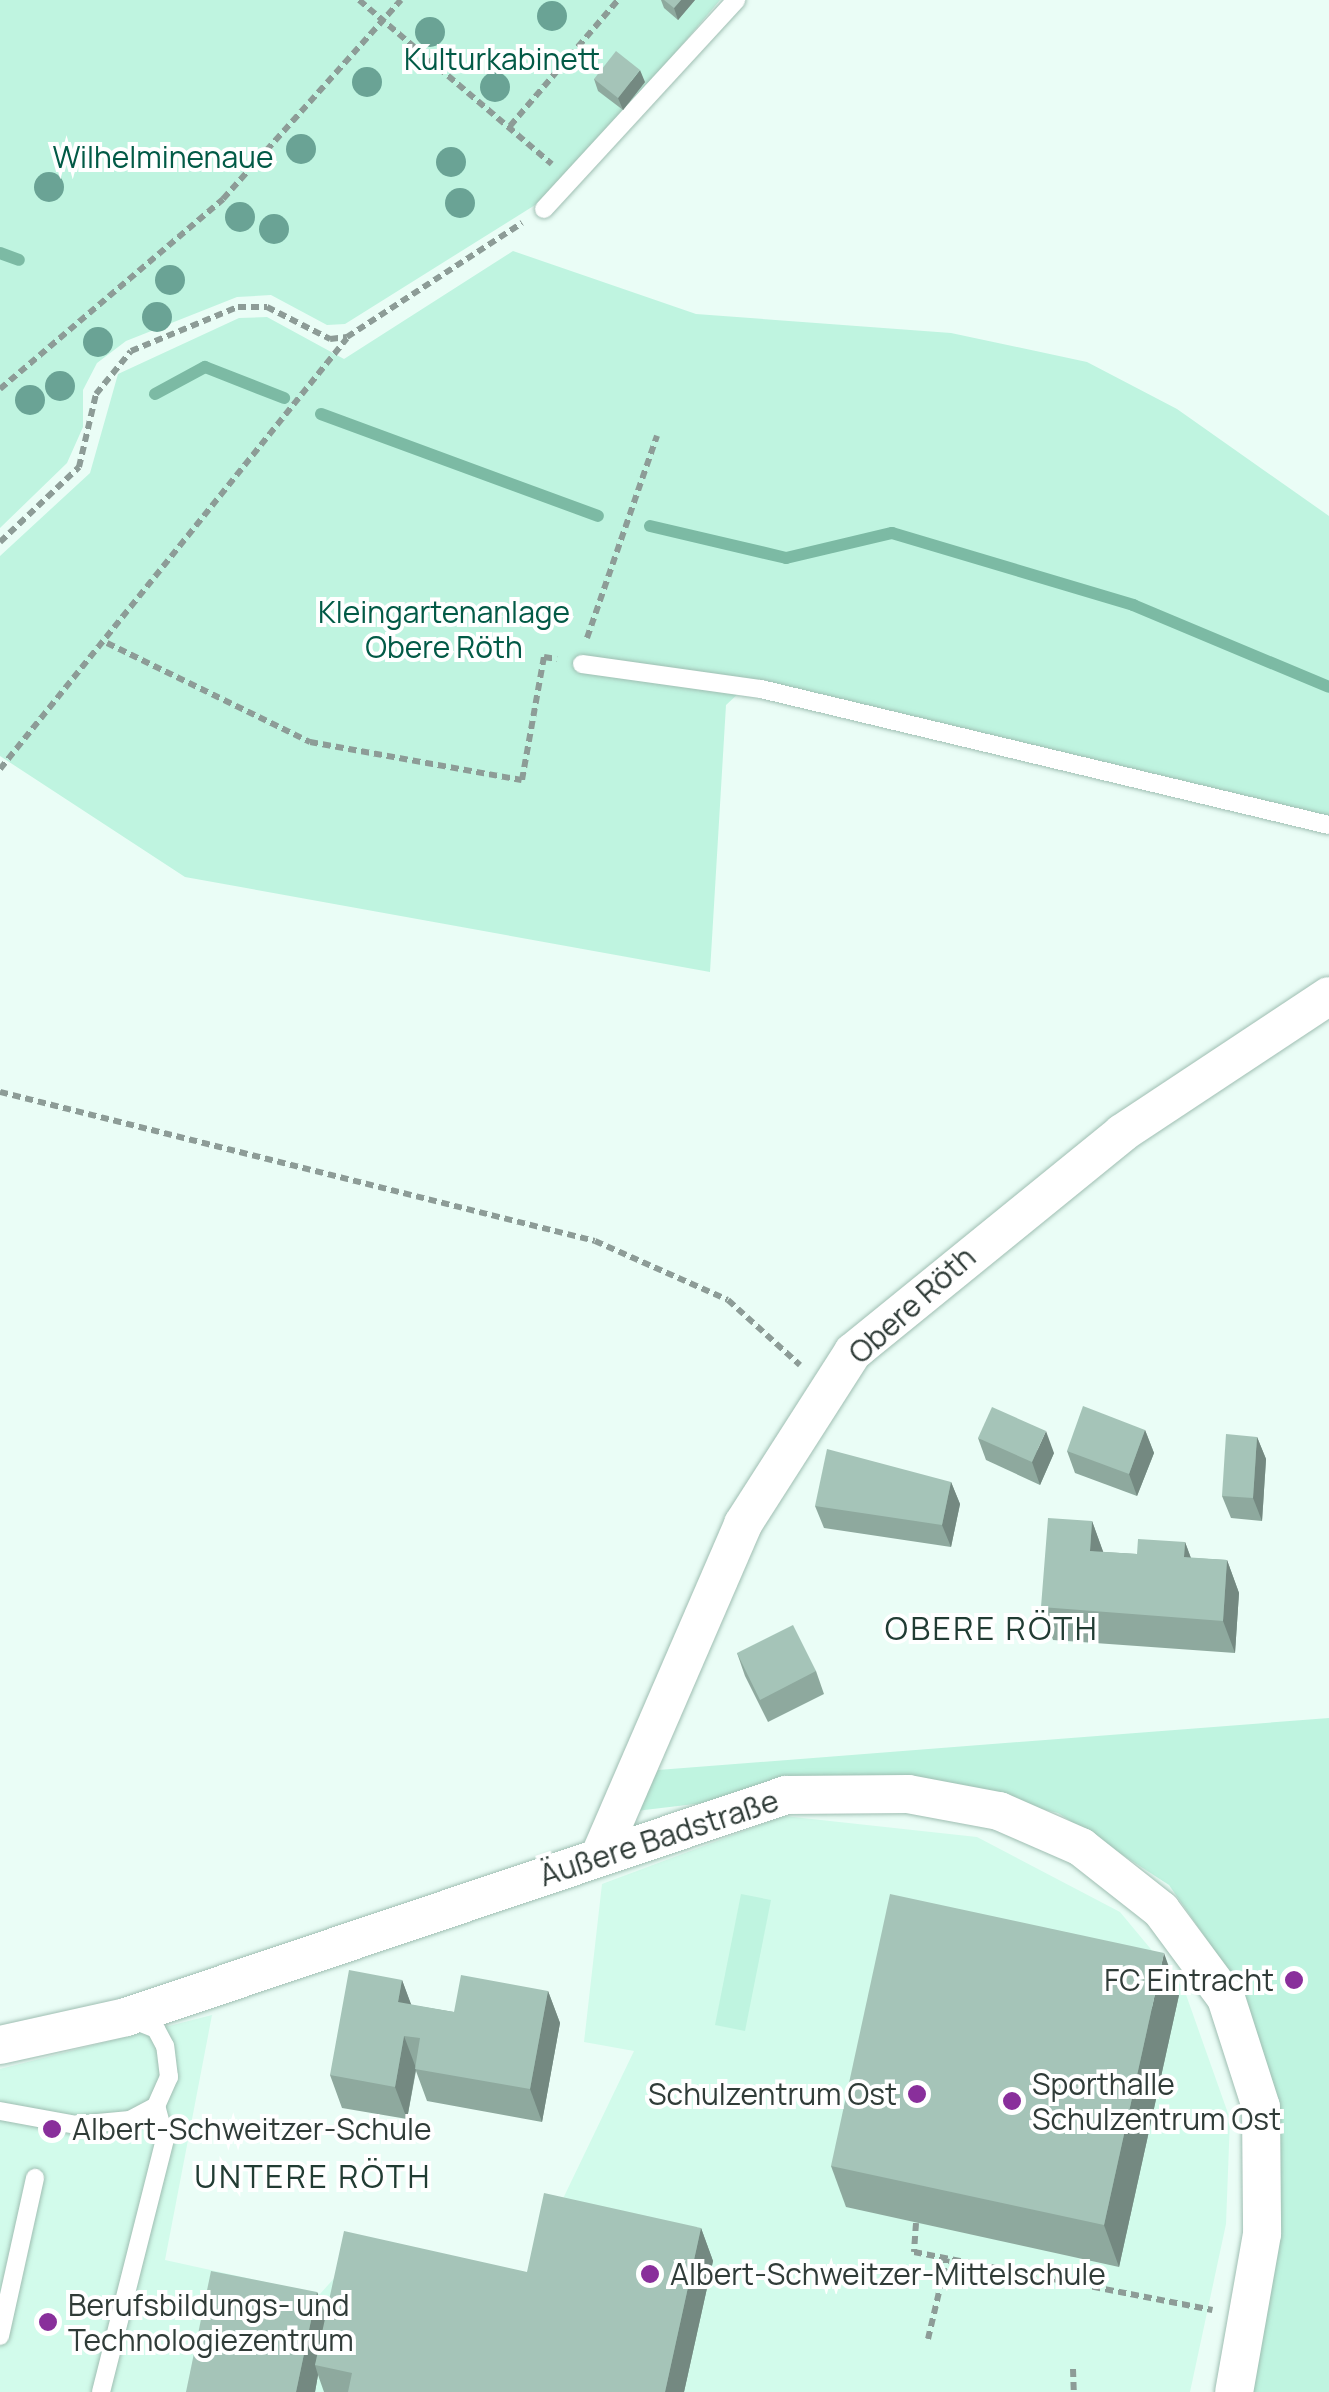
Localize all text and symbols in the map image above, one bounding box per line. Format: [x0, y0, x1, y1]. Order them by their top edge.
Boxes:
park label: Kulturkabinett [404, 41, 600, 77]
park label: Wilhelminenaue [53, 139, 273, 175]
park label: Kleingartenanlage Obere Röth [318, 594, 570, 664]
street label: Obere Röth [841, 1239, 983, 1371]
district label: OBERE RÖTH [885, 1609, 1099, 1647]
street label: Äußere Badstraße [535, 1782, 783, 1894]
place label: FC Eintracht [1104, 1962, 1274, 1998]
marker: FC Eintracht [1283, 1969, 1305, 1991]
place label: Sporthalle Schulzentrum Ost [1032, 2066, 1281, 2136]
place label: Schulzentrum Ost [648, 2076, 897, 2112]
marker: Schulzentrum Ost [906, 2083, 928, 2105]
marker: Sporthalle Schulzentrum Ost [1001, 2090, 1023, 2112]
place label: Albert-Schweitzer-Schule [72, 2111, 432, 2147]
marker: Albert-Schweitzer-Schule [41, 2118, 63, 2140]
district label: UNTERE RÖTH [194, 2157, 432, 2195]
place label: Albert-Schweitzer-Mittelschule [670, 2256, 1106, 2292]
marker: Albert-Schweitzer-Mittelschule [639, 2263, 661, 2285]
place label: Berufsbildungs- und Technologiezentrum [68, 2287, 354, 2358]
marker: Berufsbildungs- und Technologiezentrum [37, 2311, 59, 2333]

